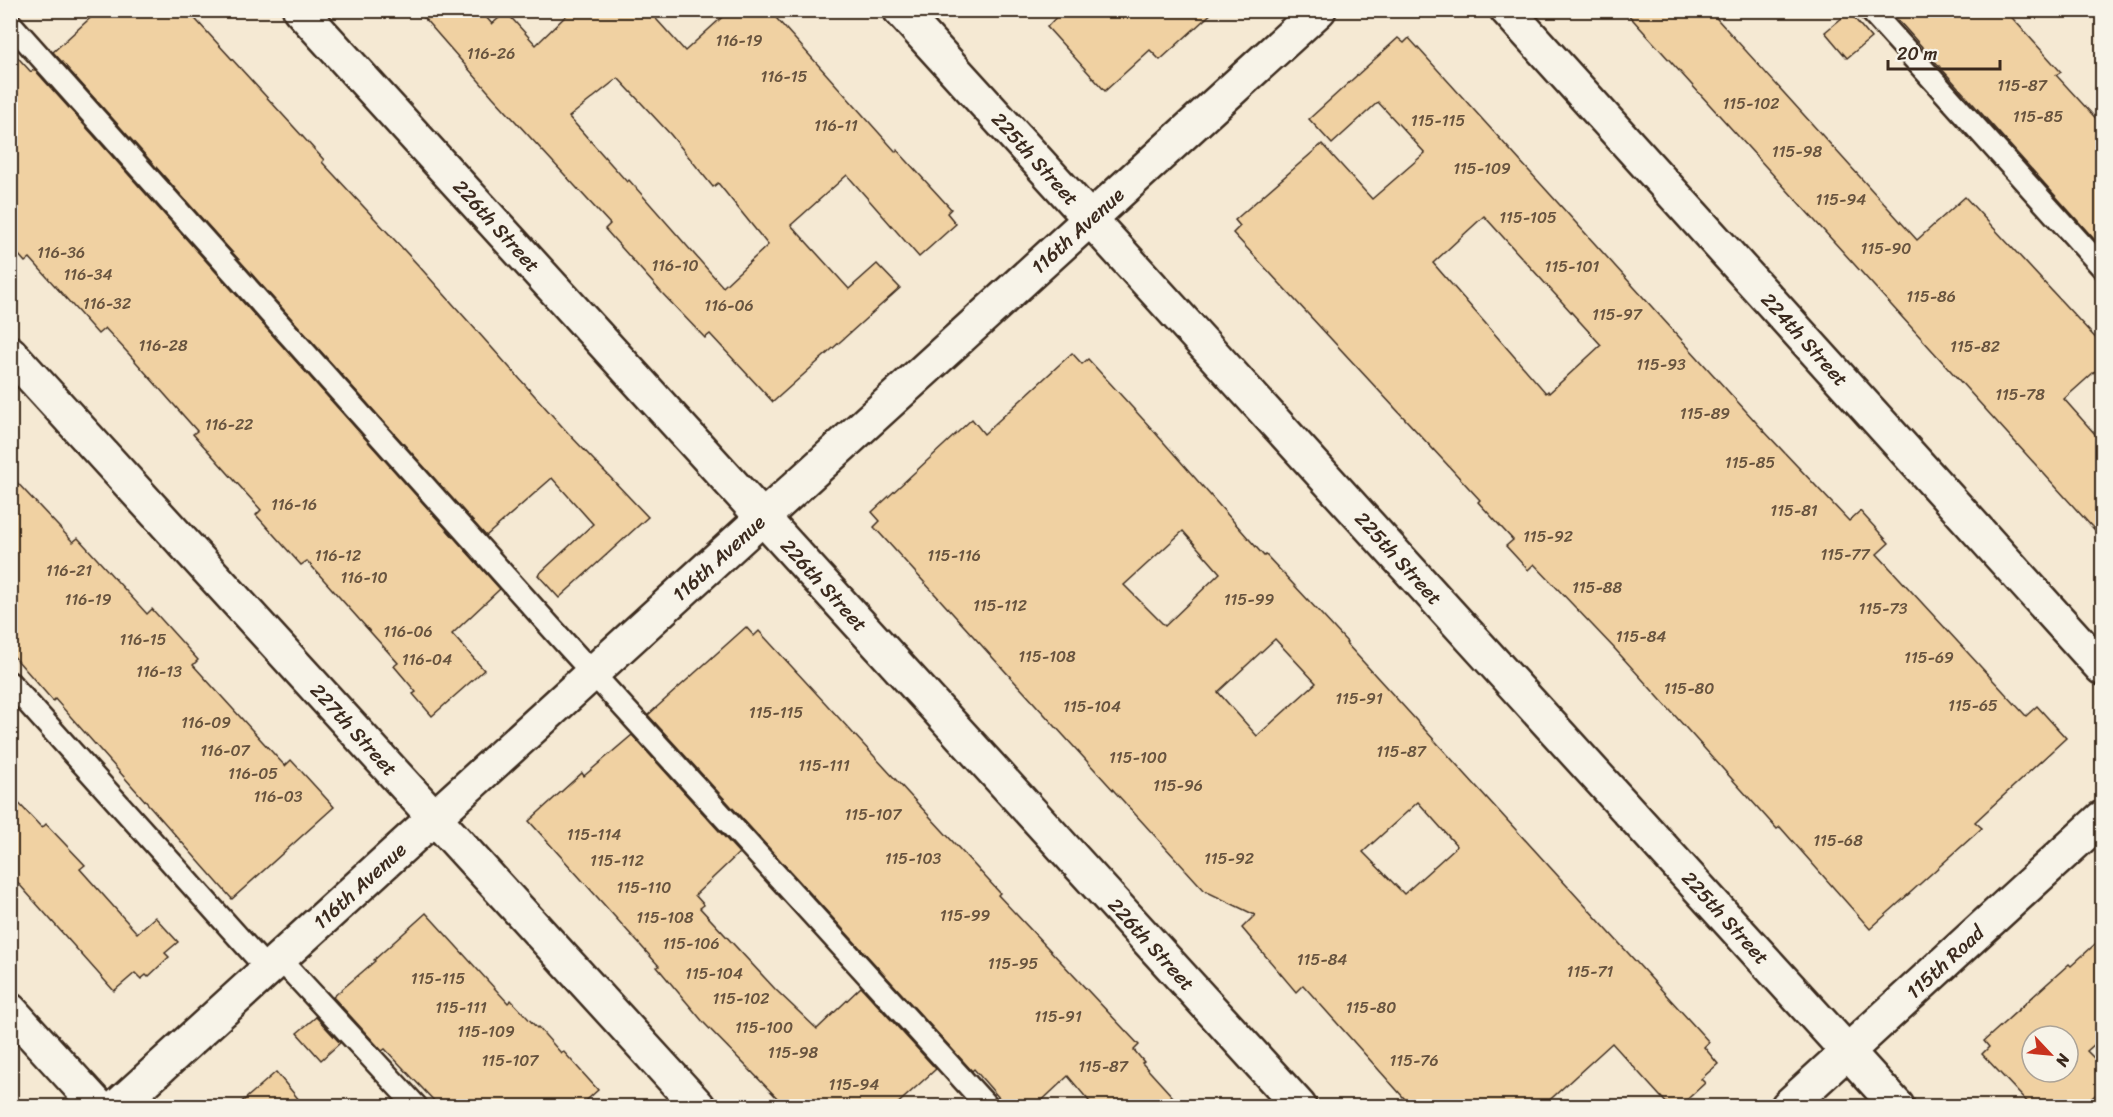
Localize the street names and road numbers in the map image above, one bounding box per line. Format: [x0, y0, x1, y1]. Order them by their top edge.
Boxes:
street label: 225th Street [983, 103, 1088, 214]
street label: 226th Street [444, 171, 549, 281]
street label: 116th Avenue [1023, 178, 1133, 283]
street label: 224th Street [1752, 284, 1858, 395]
street label: 225th Street [1346, 503, 1451, 614]
street label: 116th Avenue [664, 505, 774, 610]
street label: 226th Street [772, 530, 877, 640]
street label: 227th Street [302, 674, 407, 785]
street label: 116th Avenue [305, 833, 415, 938]
street label: 225th Street [1673, 862, 1778, 973]
street label: 226th Street [1099, 889, 1204, 999]
street label: 115th Road [1897, 915, 1994, 1008]

